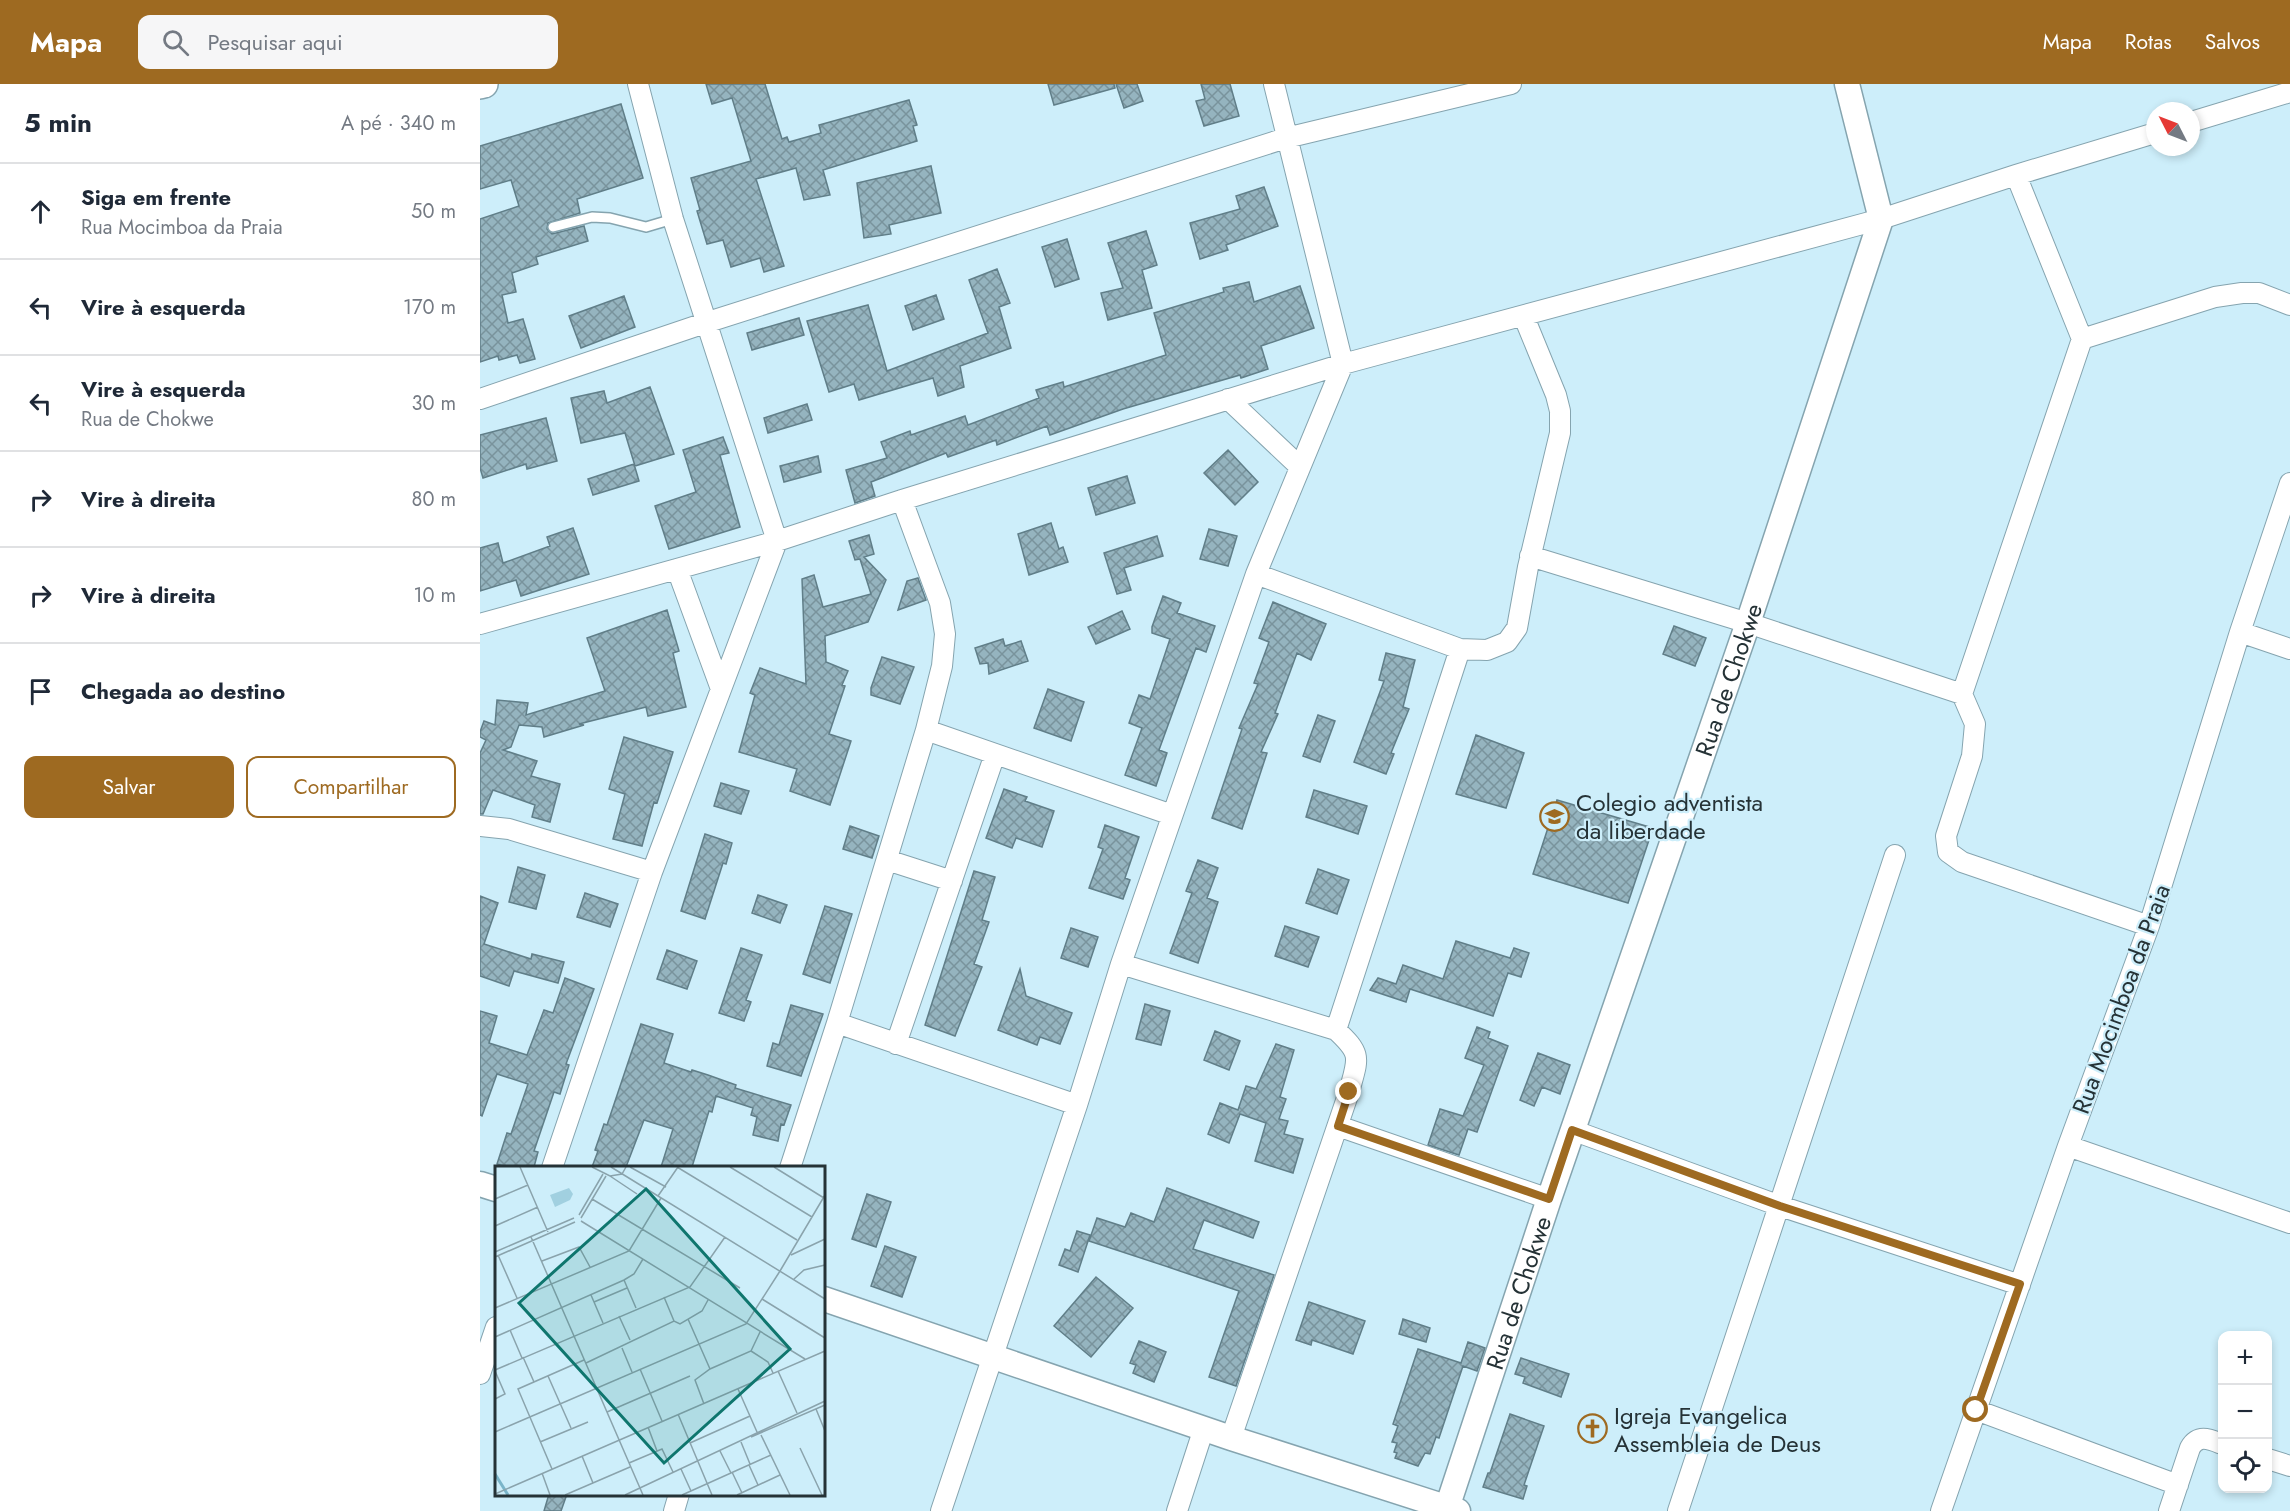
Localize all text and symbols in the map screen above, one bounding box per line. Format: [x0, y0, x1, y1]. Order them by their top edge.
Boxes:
search box [138, 15, 558, 69]
text: Mapa [30, 22, 102, 63]
icon: search [159, 26, 192, 59]
text: Pesquisar aqui [207, 26, 343, 58]
text: Mapa [2043, 27, 2092, 57]
text: Rotas [2125, 27, 2172, 57]
text: Salvos [2205, 27, 2260, 57]
north arrow [2146, 102, 2200, 156]
text: 5 min [24, 104, 92, 142]
text: A pé · 340 m [341, 109, 456, 138]
text: Siga em frente [81, 181, 231, 213]
icon: ahead [24, 195, 57, 228]
text: 50 m [411, 197, 456, 226]
text: Rua Mocimboa da Praia [81, 213, 283, 242]
icon: left [24, 291, 57, 324]
text: Vire à esquerda [81, 291, 246, 323]
text: 170 m [403, 293, 456, 322]
text: Vire à esquerda [81, 373, 246, 405]
icon: left [24, 387, 57, 420]
text: 30 m [411, 389, 456, 418]
text: Rua de Chokwe [81, 405, 214, 434]
icon: right [24, 483, 57, 516]
text: Vire à direita [81, 483, 216, 515]
text: 80 m [411, 485, 456, 514]
icon: right [24, 579, 57, 612]
text: Vire à direita [81, 579, 216, 611]
text: 10 m [413, 581, 456, 610]
street label: Rua de Chokwe [1686, 599, 1771, 761]
icon: arrive [24, 675, 57, 708]
text: Chegada ao destino [81, 675, 285, 707]
button: Salvar [24, 756, 234, 818]
button: Compartilhar [246, 756, 456, 818]
place label: Colegio adventista da liberdade [1576, 785, 1763, 848]
school or university icon: Colegio adventista da liberdade [1539, 800, 1571, 832]
street label: Rua Mocimboa da Praia [2063, 879, 2179, 1119]
route end [1335, 1078, 1361, 1104]
inset map [495, 1166, 825, 1496]
street label: Rua de Chokwe [1476, 1211, 1560, 1374]
map controls [2218, 1331, 2272, 1493]
button: + [2218, 1331, 2272, 1385]
button: − [2218, 1385, 2272, 1439]
route start [1962, 1396, 1988, 1422]
place label: Igreja Evangelica Assembleia de Deus [1614, 1398, 1821, 1461]
church icon: Igreja Evangelica Assembleia de Deus [1577, 1413, 1609, 1445]
button: locate [2218, 1439, 2272, 1493]

